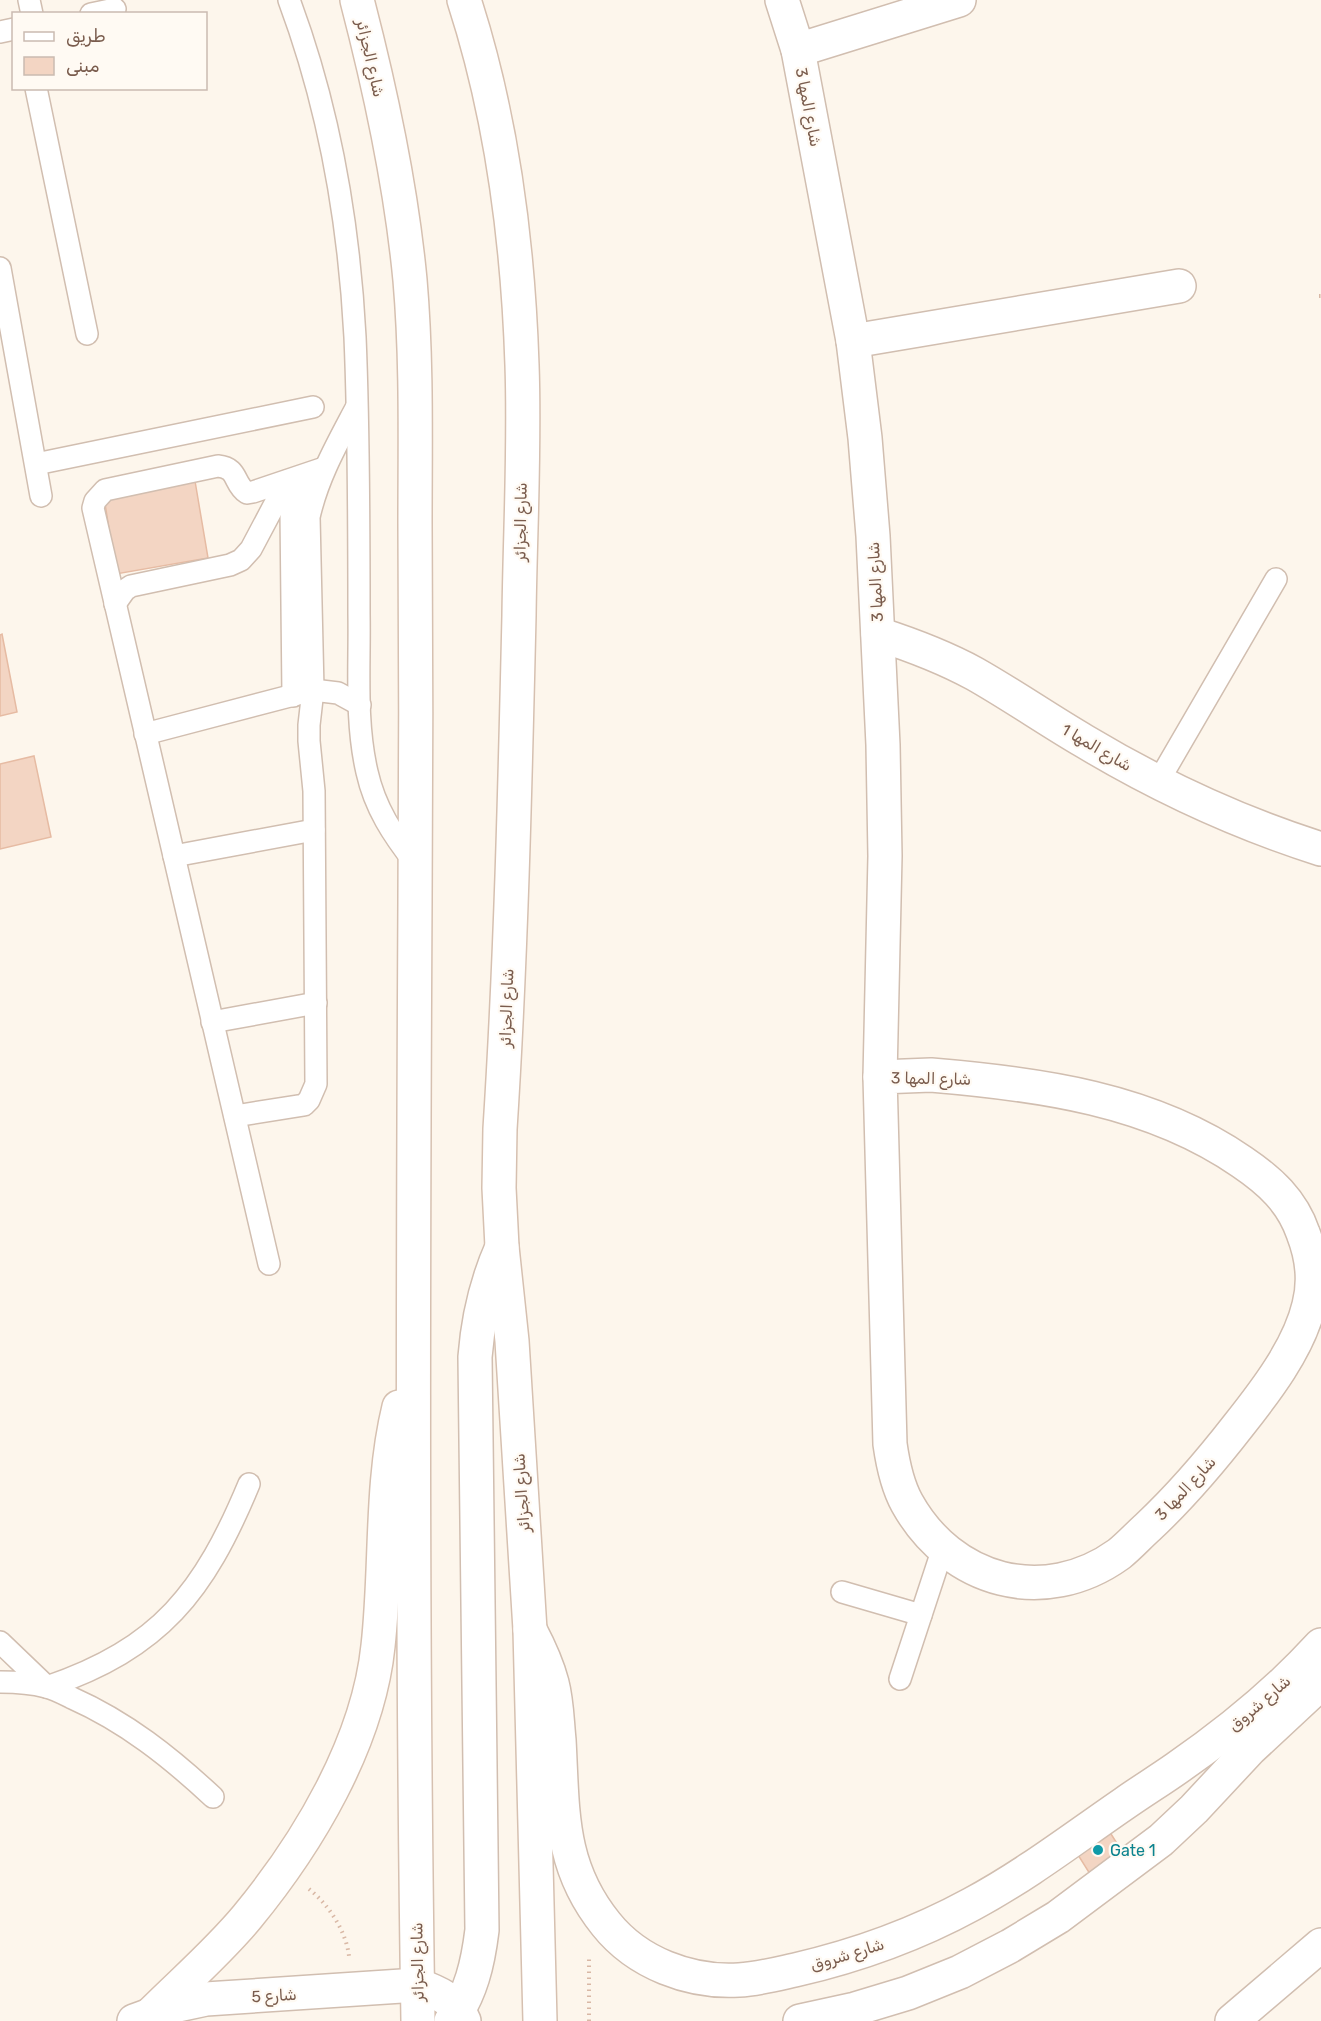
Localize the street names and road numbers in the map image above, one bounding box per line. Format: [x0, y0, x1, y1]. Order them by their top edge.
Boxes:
street label: شارع الجزائر [350, 16, 389, 99]
street label: شارع المها 3 [790, 66, 826, 149]
street label: شارع الجزائر [510, 482, 533, 563]
street label: شارع المها 3 [864, 541, 889, 623]
street label: شارع المها 1 [1057, 720, 1135, 777]
street label: شارع الجزائر [496, 968, 519, 1049]
street label: شارع المها 3 [891, 1068, 971, 1091]
street label: شارع المها 3 [1151, 1452, 1221, 1526]
street label: شارع الجزائر [509, 1453, 536, 1534]
street label: شارع شروق [1224, 1671, 1296, 1737]
street label: شارع الجزائر [407, 1922, 430, 2003]
street label: شارع شروق [808, 1934, 887, 1977]
street label: شارع 5 [251, 1985, 297, 2008]

